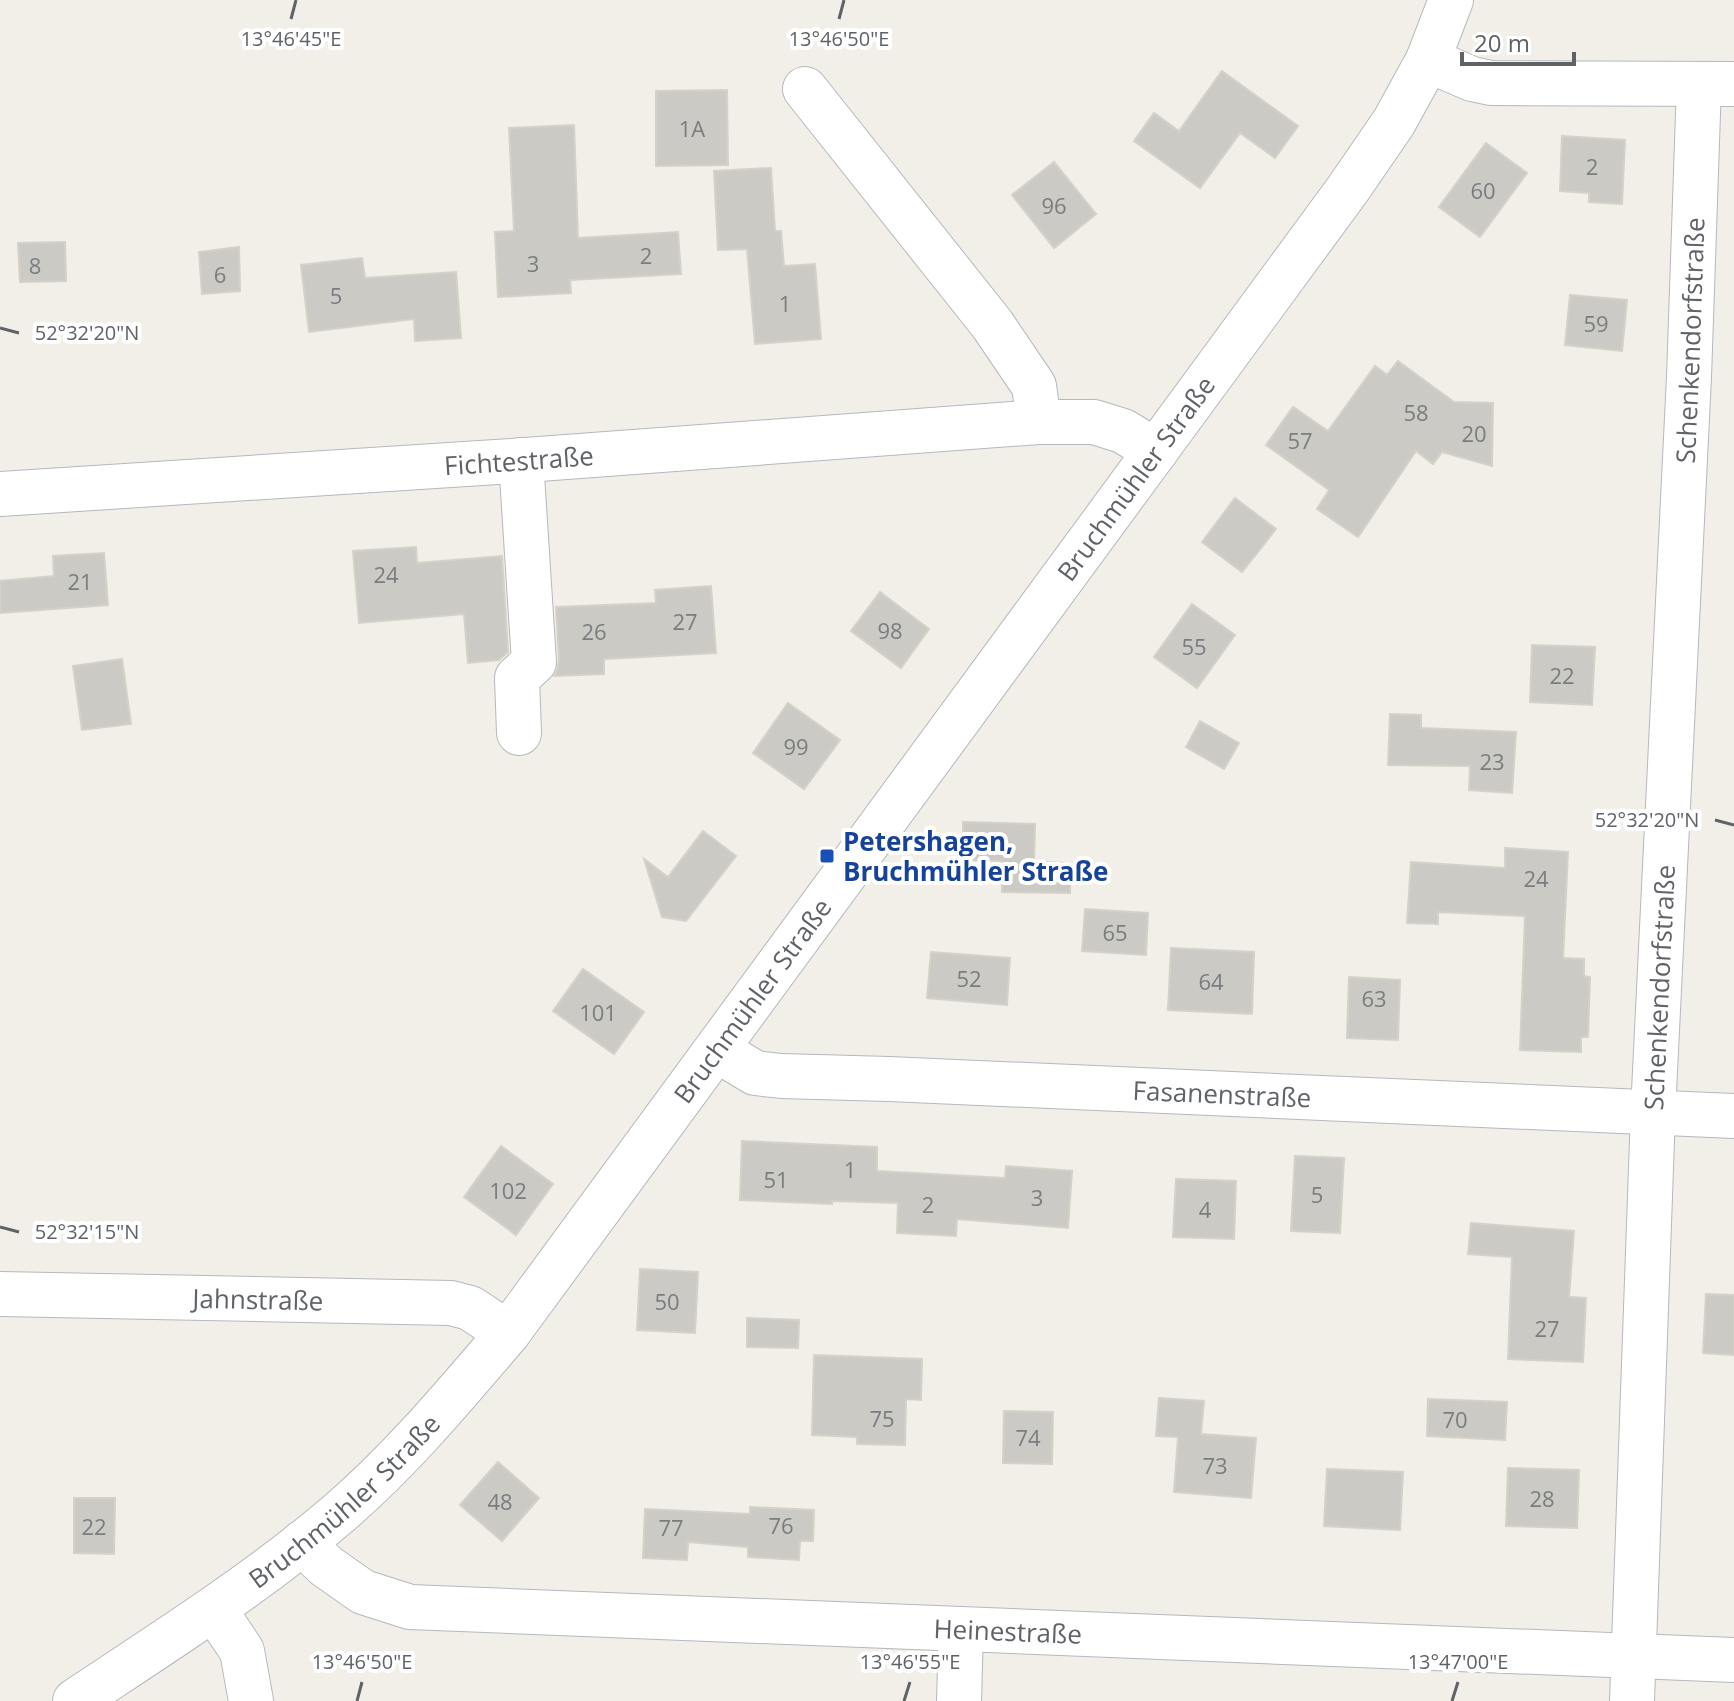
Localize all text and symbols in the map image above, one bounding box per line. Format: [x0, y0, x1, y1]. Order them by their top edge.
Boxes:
scale bar [1462, 16, 1574, 66]
text: 13°46'45"E [241, 25, 341, 52]
text: 13°46'50"E [789, 25, 889, 52]
text: 20 m [1474, 26, 1530, 59]
house number: 1A [679, 113, 705, 143]
house number: 2 [1586, 151, 1598, 181]
house number: 60 [1470, 175, 1496, 205]
house number: 96 [1041, 190, 1067, 220]
street label: Schenkendorfstraße [1667, 217, 1712, 464]
house number: 2 [640, 240, 652, 270]
house number: 3 [527, 248, 539, 278]
house number: 8 [29, 250, 41, 280]
house number: 6 [214, 259, 226, 289]
house number: 5 [330, 280, 342, 310]
house number: 1 [779, 288, 791, 318]
house number: 59 [1583, 308, 1609, 338]
text: 52°32'20"N [35, 319, 139, 346]
street label: Bruchmühler Straße [1048, 368, 1223, 588]
house number: 58 [1403, 397, 1429, 427]
house number: 20 [1461, 418, 1487, 448]
house number: 57 [1287, 425, 1313, 455]
street label: Fichtestraße [443, 437, 595, 483]
house number: 24 [373, 559, 399, 589]
house number: 21 [67, 566, 93, 596]
house number: 27 [672, 606, 698, 636]
house number: 98 [877, 615, 903, 645]
house number: 26 [581, 616, 607, 646]
house number: 55 [1181, 631, 1207, 661]
house number: 22 [1549, 660, 1575, 690]
house number: 99 [783, 731, 809, 761]
house number: 23 [1479, 746, 1505, 776]
text: 52°32'20"N [1595, 806, 1699, 833]
place label: Petershagen, Bruchmühler Straße [843, 823, 1108, 889]
marker: Petershagen, Bruchmühler Straße [818, 847, 836, 865]
house number: 24 [1523, 863, 1549, 893]
street label: Schenkendorfstraße [1635, 864, 1683, 1111]
street label: Bruchmühler Straße [665, 891, 839, 1110]
house number: 65 [1102, 917, 1128, 947]
house number: 52 [956, 963, 982, 993]
house number: 64 [1198, 966, 1224, 996]
house number: 63 [1361, 983, 1387, 1013]
house number: 101 [579, 997, 617, 1027]
street label: Fasanenstraße [1132, 1072, 1312, 1115]
house number: 1 [844, 1154, 856, 1184]
house number: 51 [763, 1164, 789, 1194]
house number: 102 [489, 1175, 527, 1205]
house number: 5 [1311, 1179, 1323, 1209]
house number: 3 [1031, 1182, 1043, 1212]
house number: 2 [922, 1189, 934, 1219]
house number: 4 [1199, 1194, 1212, 1224]
text: 52°32'15"N [35, 1218, 139, 1245]
street label: Jahnstraße [189, 1280, 324, 1318]
house number: 50 [654, 1286, 680, 1316]
house number: 27 [1534, 1313, 1560, 1343]
house number: 75 [869, 1403, 895, 1433]
house number: 70 [1442, 1404, 1468, 1434]
street label: Bruchmühler Straße [241, 1406, 448, 1596]
house number: 74 [1015, 1422, 1041, 1452]
house number: 73 [1202, 1450, 1228, 1480]
house number: 28 [1529, 1483, 1555, 1513]
house number: 48 [487, 1486, 513, 1516]
house number: 76 [768, 1510, 794, 1540]
house number: 22 [81, 1511, 107, 1541]
house number: 77 [658, 1512, 684, 1542]
street label: Heinestraße [933, 1610, 1083, 1652]
text: 13°46'50"E [312, 1648, 412, 1675]
text: 13°46'55"E [860, 1648, 960, 1675]
text: 13°47'00"E [1408, 1648, 1508, 1675]

